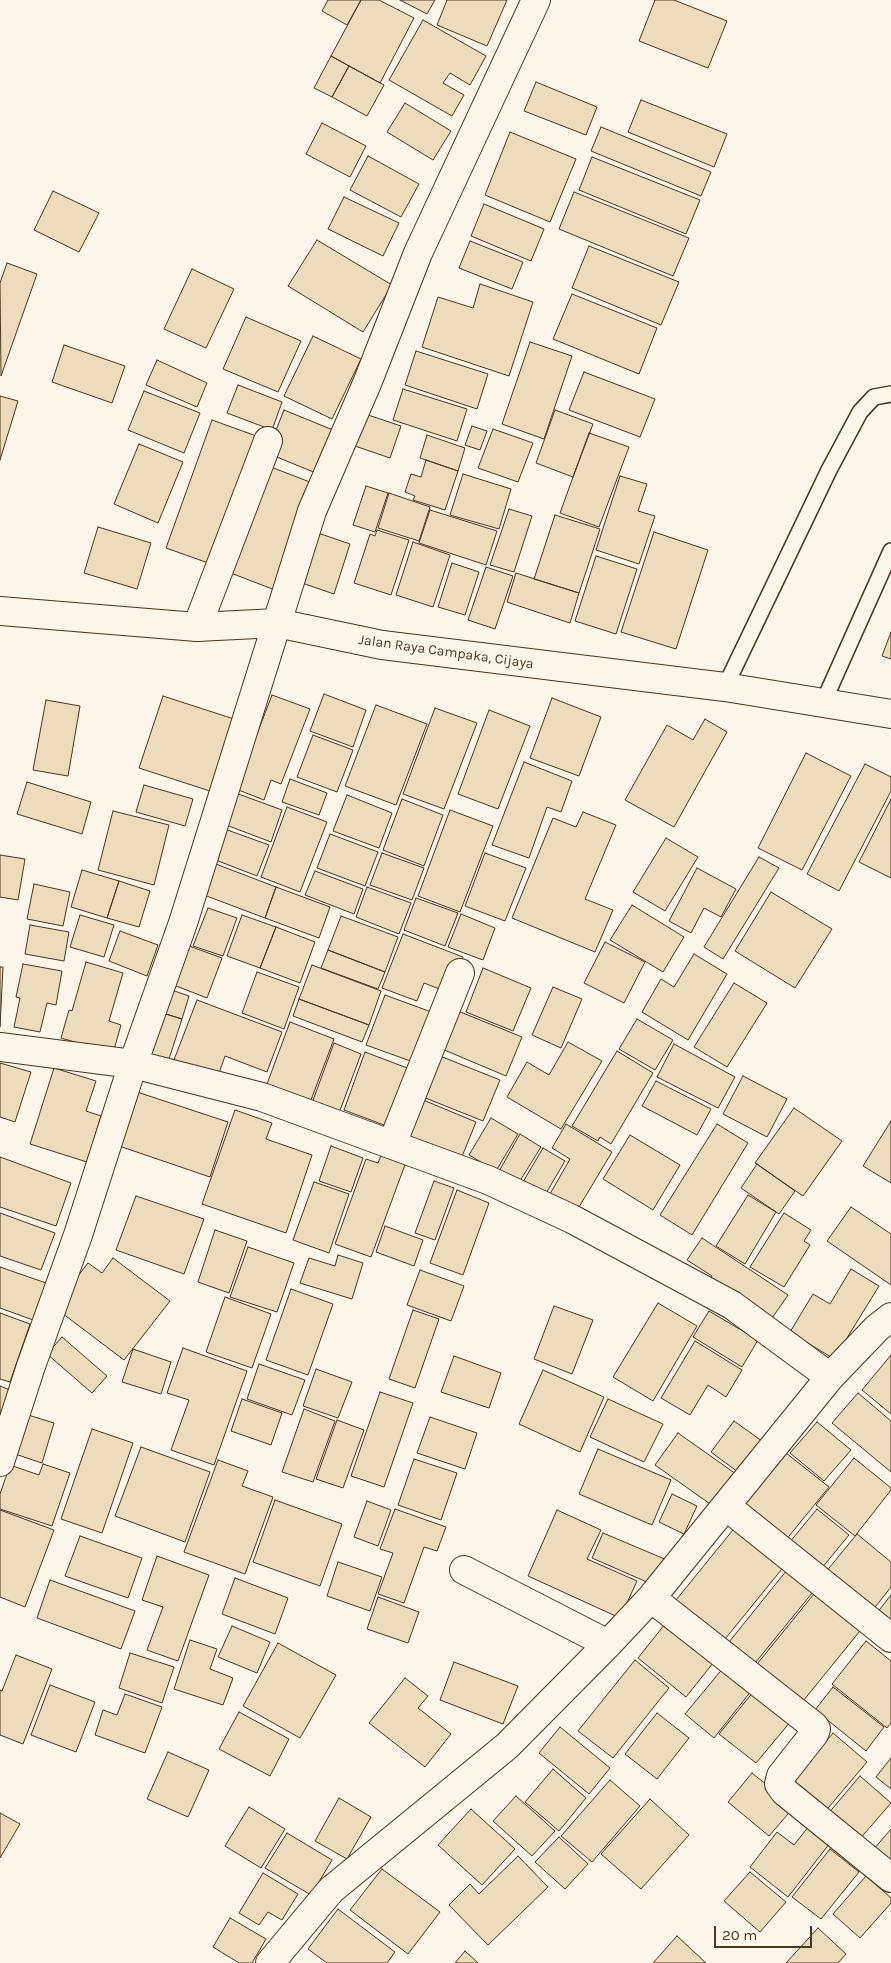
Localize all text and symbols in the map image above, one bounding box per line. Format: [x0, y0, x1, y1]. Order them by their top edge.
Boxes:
street label: Jalan Raya Campaka, Cijaya [357, 631, 535, 673]
scale bar [716, 1916, 814, 1948]
text: 20 m [722, 1926, 757, 1944]

